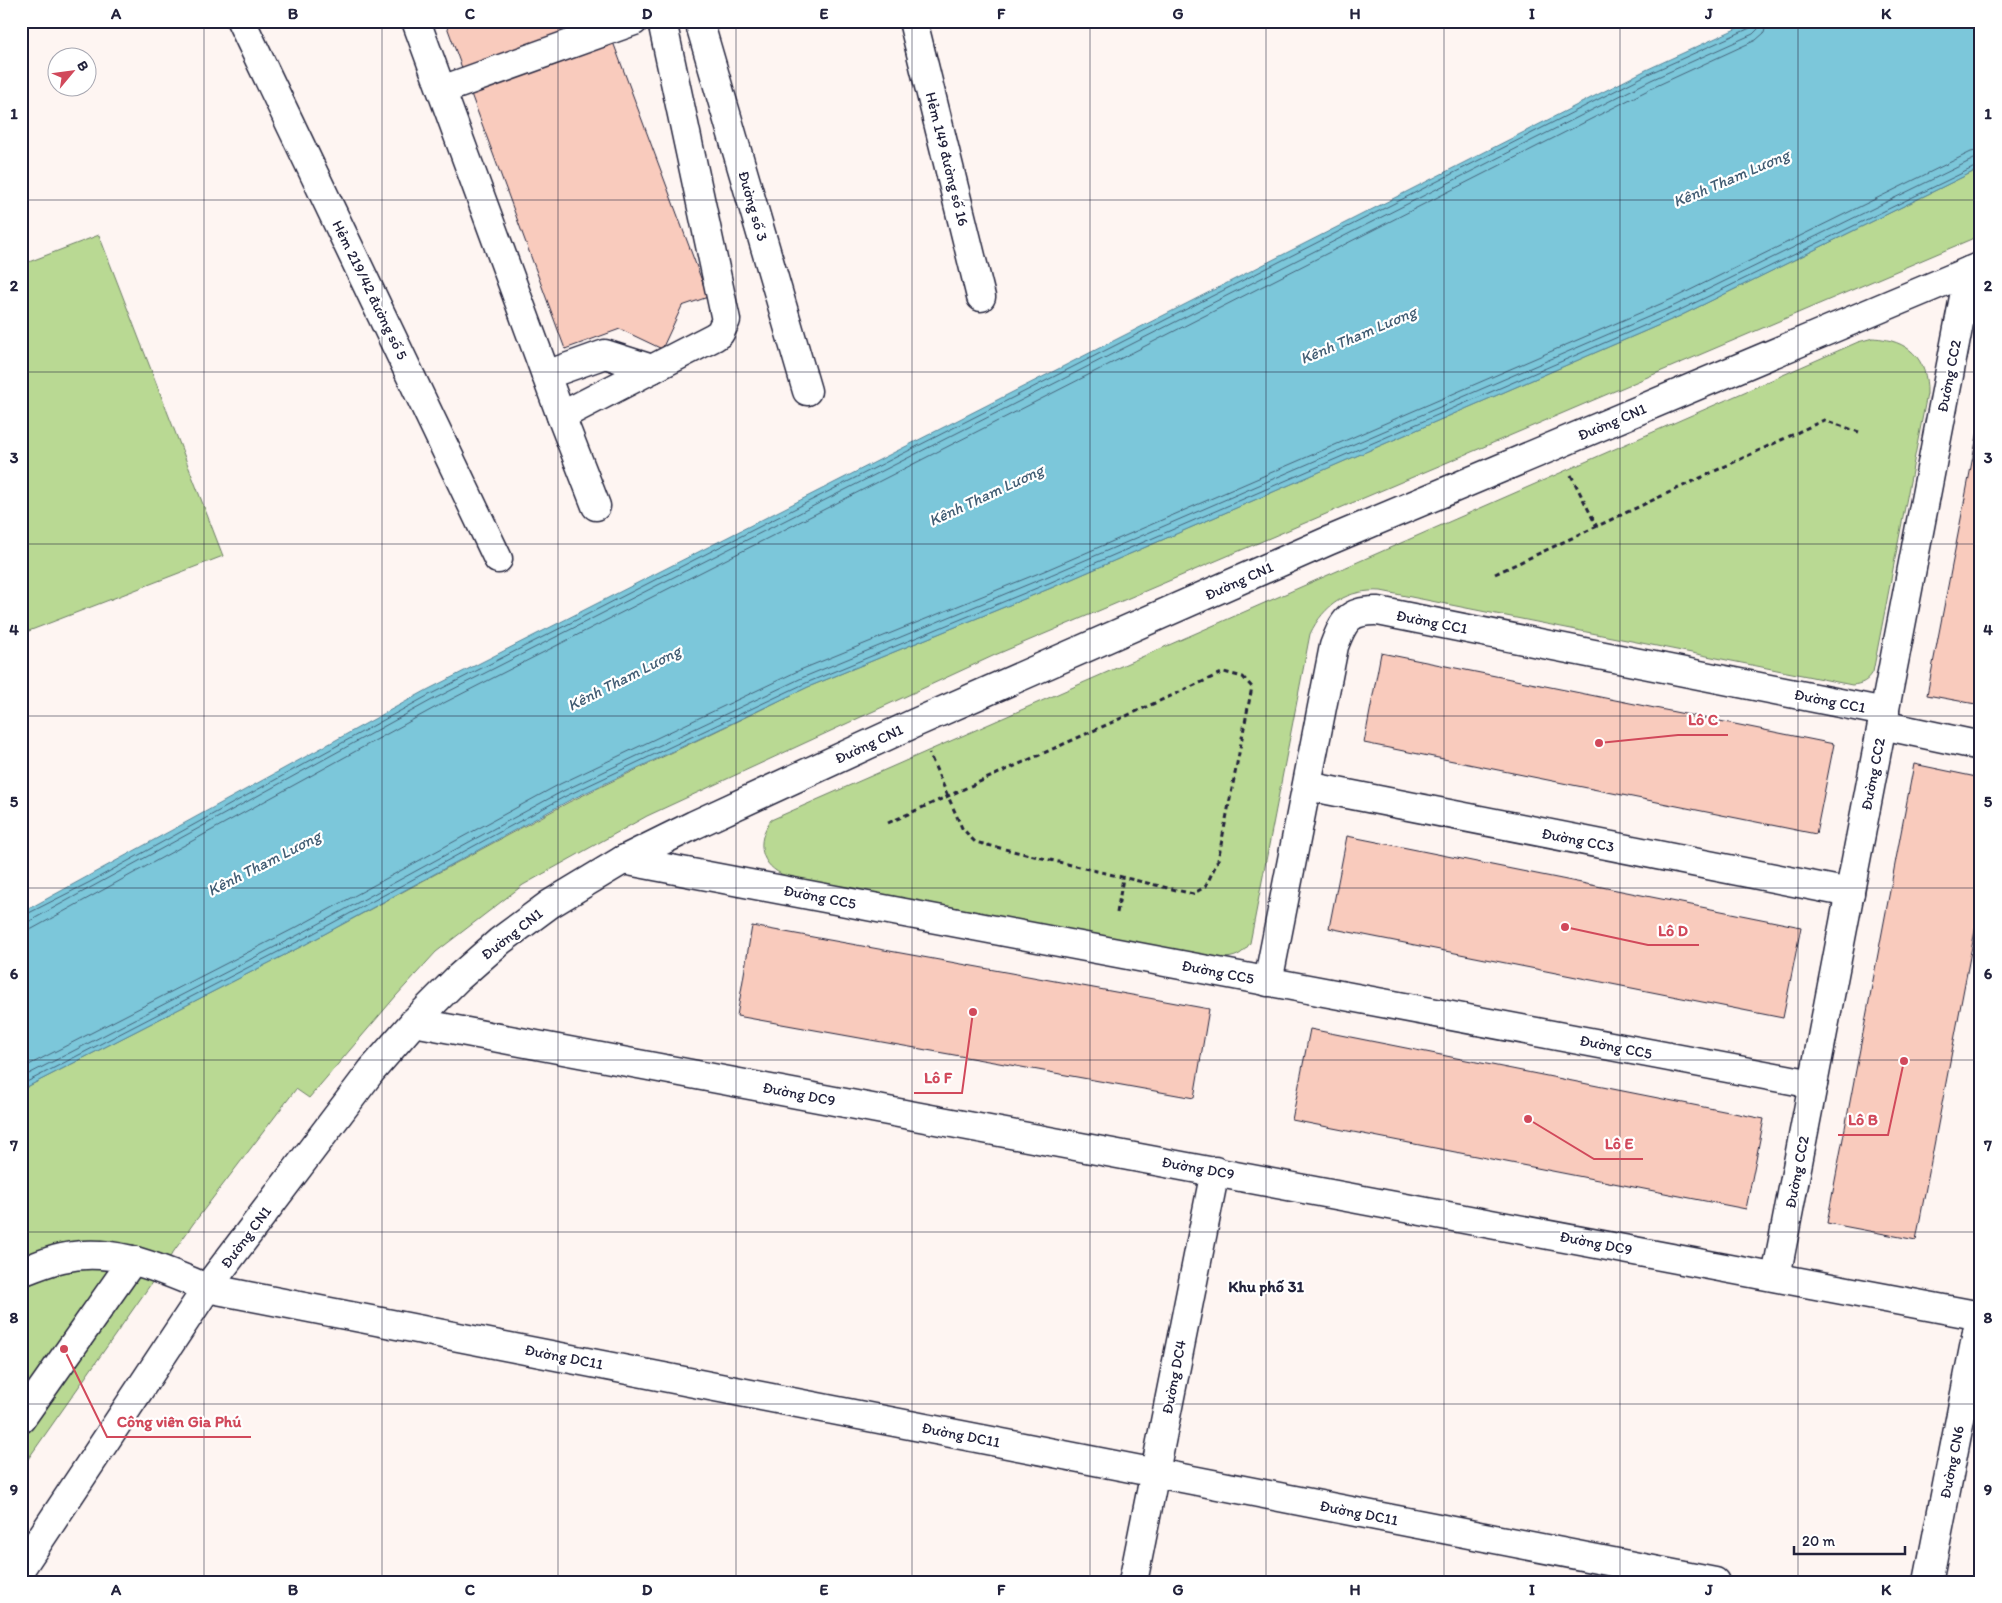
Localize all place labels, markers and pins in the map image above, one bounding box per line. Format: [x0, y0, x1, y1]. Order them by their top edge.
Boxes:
callout: Lô C [1678, 704, 1728, 735]
callout: Lô D [1648, 914, 1699, 945]
callout: Lô F [914, 1062, 962, 1093]
callout: Lô B [1838, 1104, 1888, 1135]
callout: Lô E [1594, 1128, 1643, 1159]
callout: Công viên Gia Phú [107, 1406, 251, 1437]

